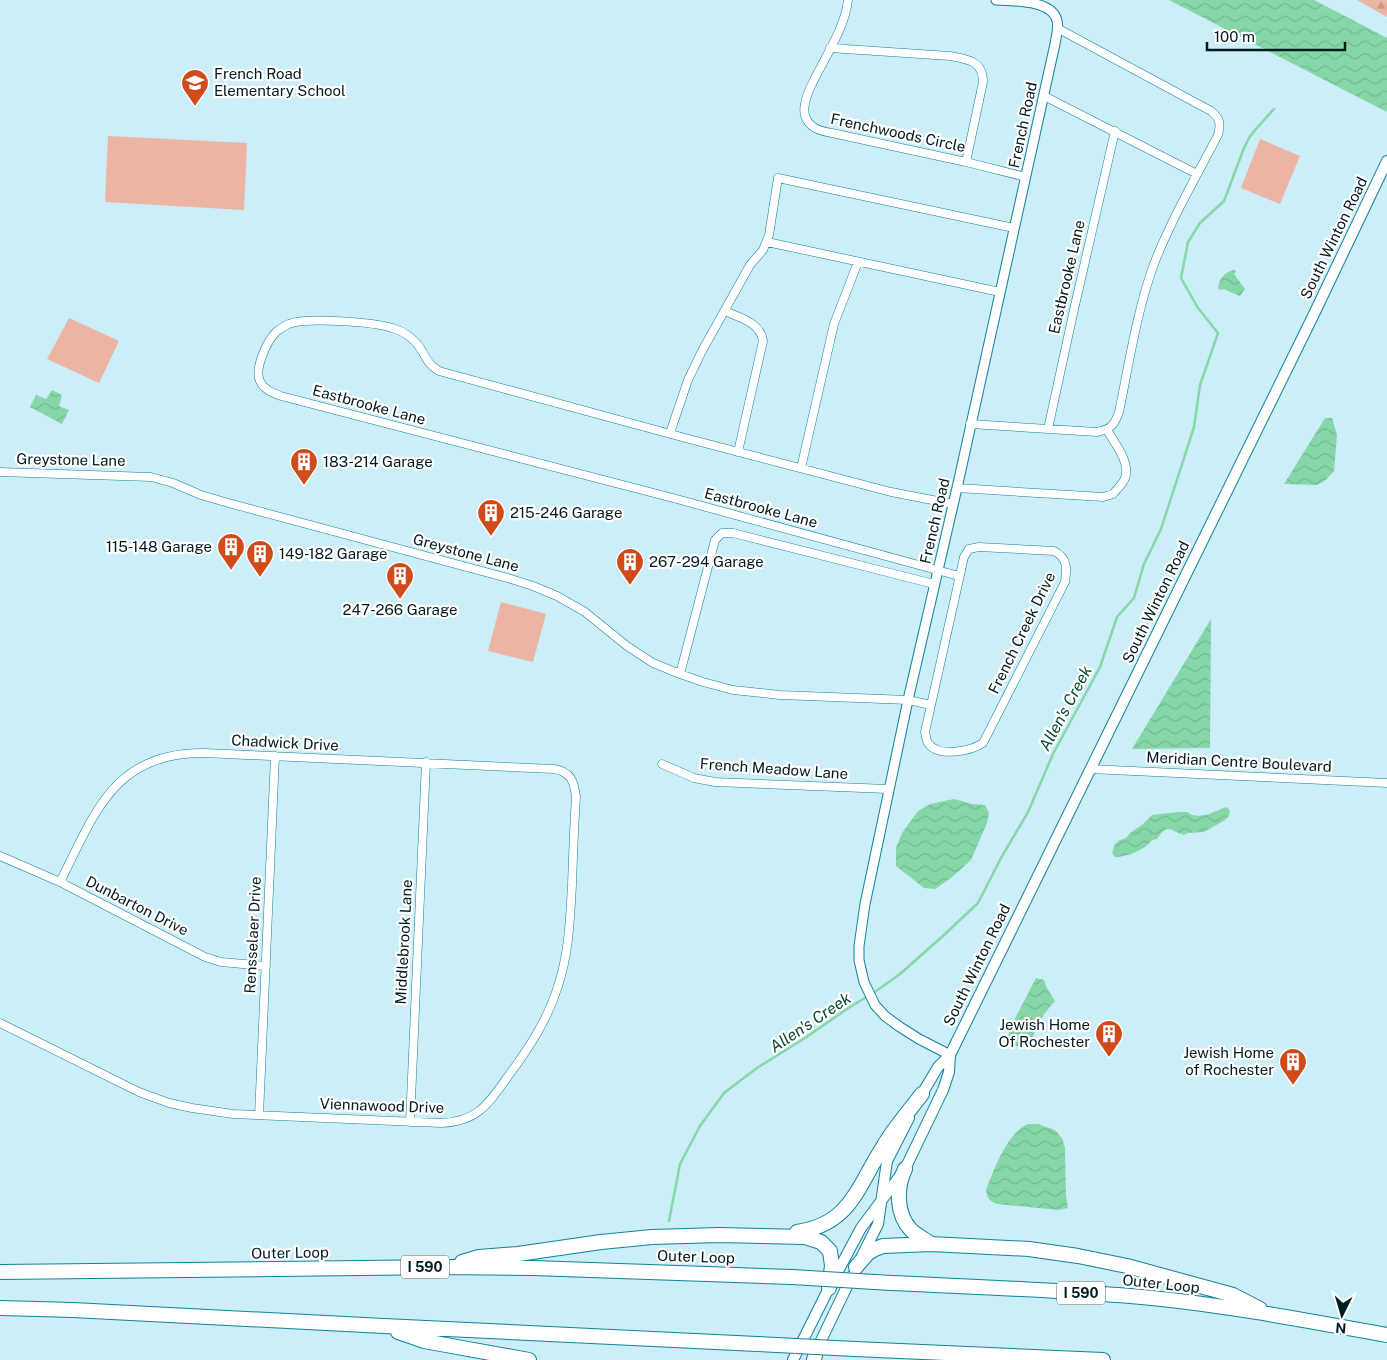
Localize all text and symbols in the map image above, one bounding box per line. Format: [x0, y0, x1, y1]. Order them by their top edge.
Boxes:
scale bar [1207, 20, 1344, 52]
text: 100 m [1214, 28, 1255, 45]
place label: French Road Elementary School [214, 65, 346, 99]
school or university icon: French Road Elementary School [180, 68, 210, 107]
street label: French Road [1005, 80, 1040, 170]
street label: Frenchwoods Circle [829, 110, 967, 155]
street label: South Winton Road [1297, 174, 1370, 301]
street label: Eastbrooke Lane [1045, 218, 1088, 335]
street label: Eastbrooke Lane [311, 381, 428, 428]
building icon: 183-214 Garage [289, 447, 319, 486]
street label: Greystone Lane [16, 450, 126, 469]
place label: 183-214 Garage [323, 453, 433, 470]
street label: French Road [916, 476, 953, 566]
street label: Eastbrooke Lane [703, 484, 820, 531]
building icon: 215-246 Garage [476, 498, 506, 537]
place label: 215-246 Garage [510, 504, 622, 521]
street label: Greystone Lane [411, 530, 521, 575]
building icon: 115-148 Garage [216, 532, 246, 571]
place label: 115-148 Garage [106, 538, 212, 555]
street label: South Winton Road [1119, 538, 1192, 665]
building icon: 149-182 Garage [245, 539, 275, 578]
place label: 149-182 Garage [279, 545, 388, 562]
building icon: 267-294 Garage [615, 547, 645, 586]
place label: 267-294 Garage [649, 553, 764, 570]
building icon: 247-266 Garage [385, 561, 415, 600]
street label: French Creek Drive [985, 569, 1058, 696]
place label: 247-266 Garage [343, 601, 457, 618]
water label: Allen's Creek [1035, 662, 1096, 754]
street label: Chadwick Drive [231, 731, 339, 754]
street label: Meridian Centre Boulevard [1146, 748, 1332, 775]
street label: French Meadow Lane [699, 755, 849, 782]
street label: Dunbarton Drive [83, 872, 191, 939]
street label: Rensselaer Drive [241, 876, 264, 994]
street label: Middlebrook Lane [392, 879, 415, 1005]
street label: South Winton Road [940, 901, 1013, 1028]
water label: Allen's Creek [766, 988, 855, 1056]
place label: Jewish Home Of Rochester [998, 1016, 1090, 1050]
building icon: Jewish Home Of Rochester [1094, 1019, 1124, 1058]
place label: Jewish Home of Rochester [1183, 1044, 1274, 1078]
building icon: Jewish Home of Rochester [1278, 1047, 1308, 1086]
street label: Viennawood Drive [319, 1095, 445, 1116]
street label: Outer Loop [251, 1243, 329, 1262]
street label: Outer Loop [657, 1247, 735, 1266]
road number: I 590 [401, 1256, 449, 1278]
street label: Outer Loop [1122, 1271, 1201, 1296]
road number: I 590 [1057, 1282, 1105, 1305]
north arrow [1317, 1290, 1367, 1340]
text: N [1335, 1320, 1347, 1336]

